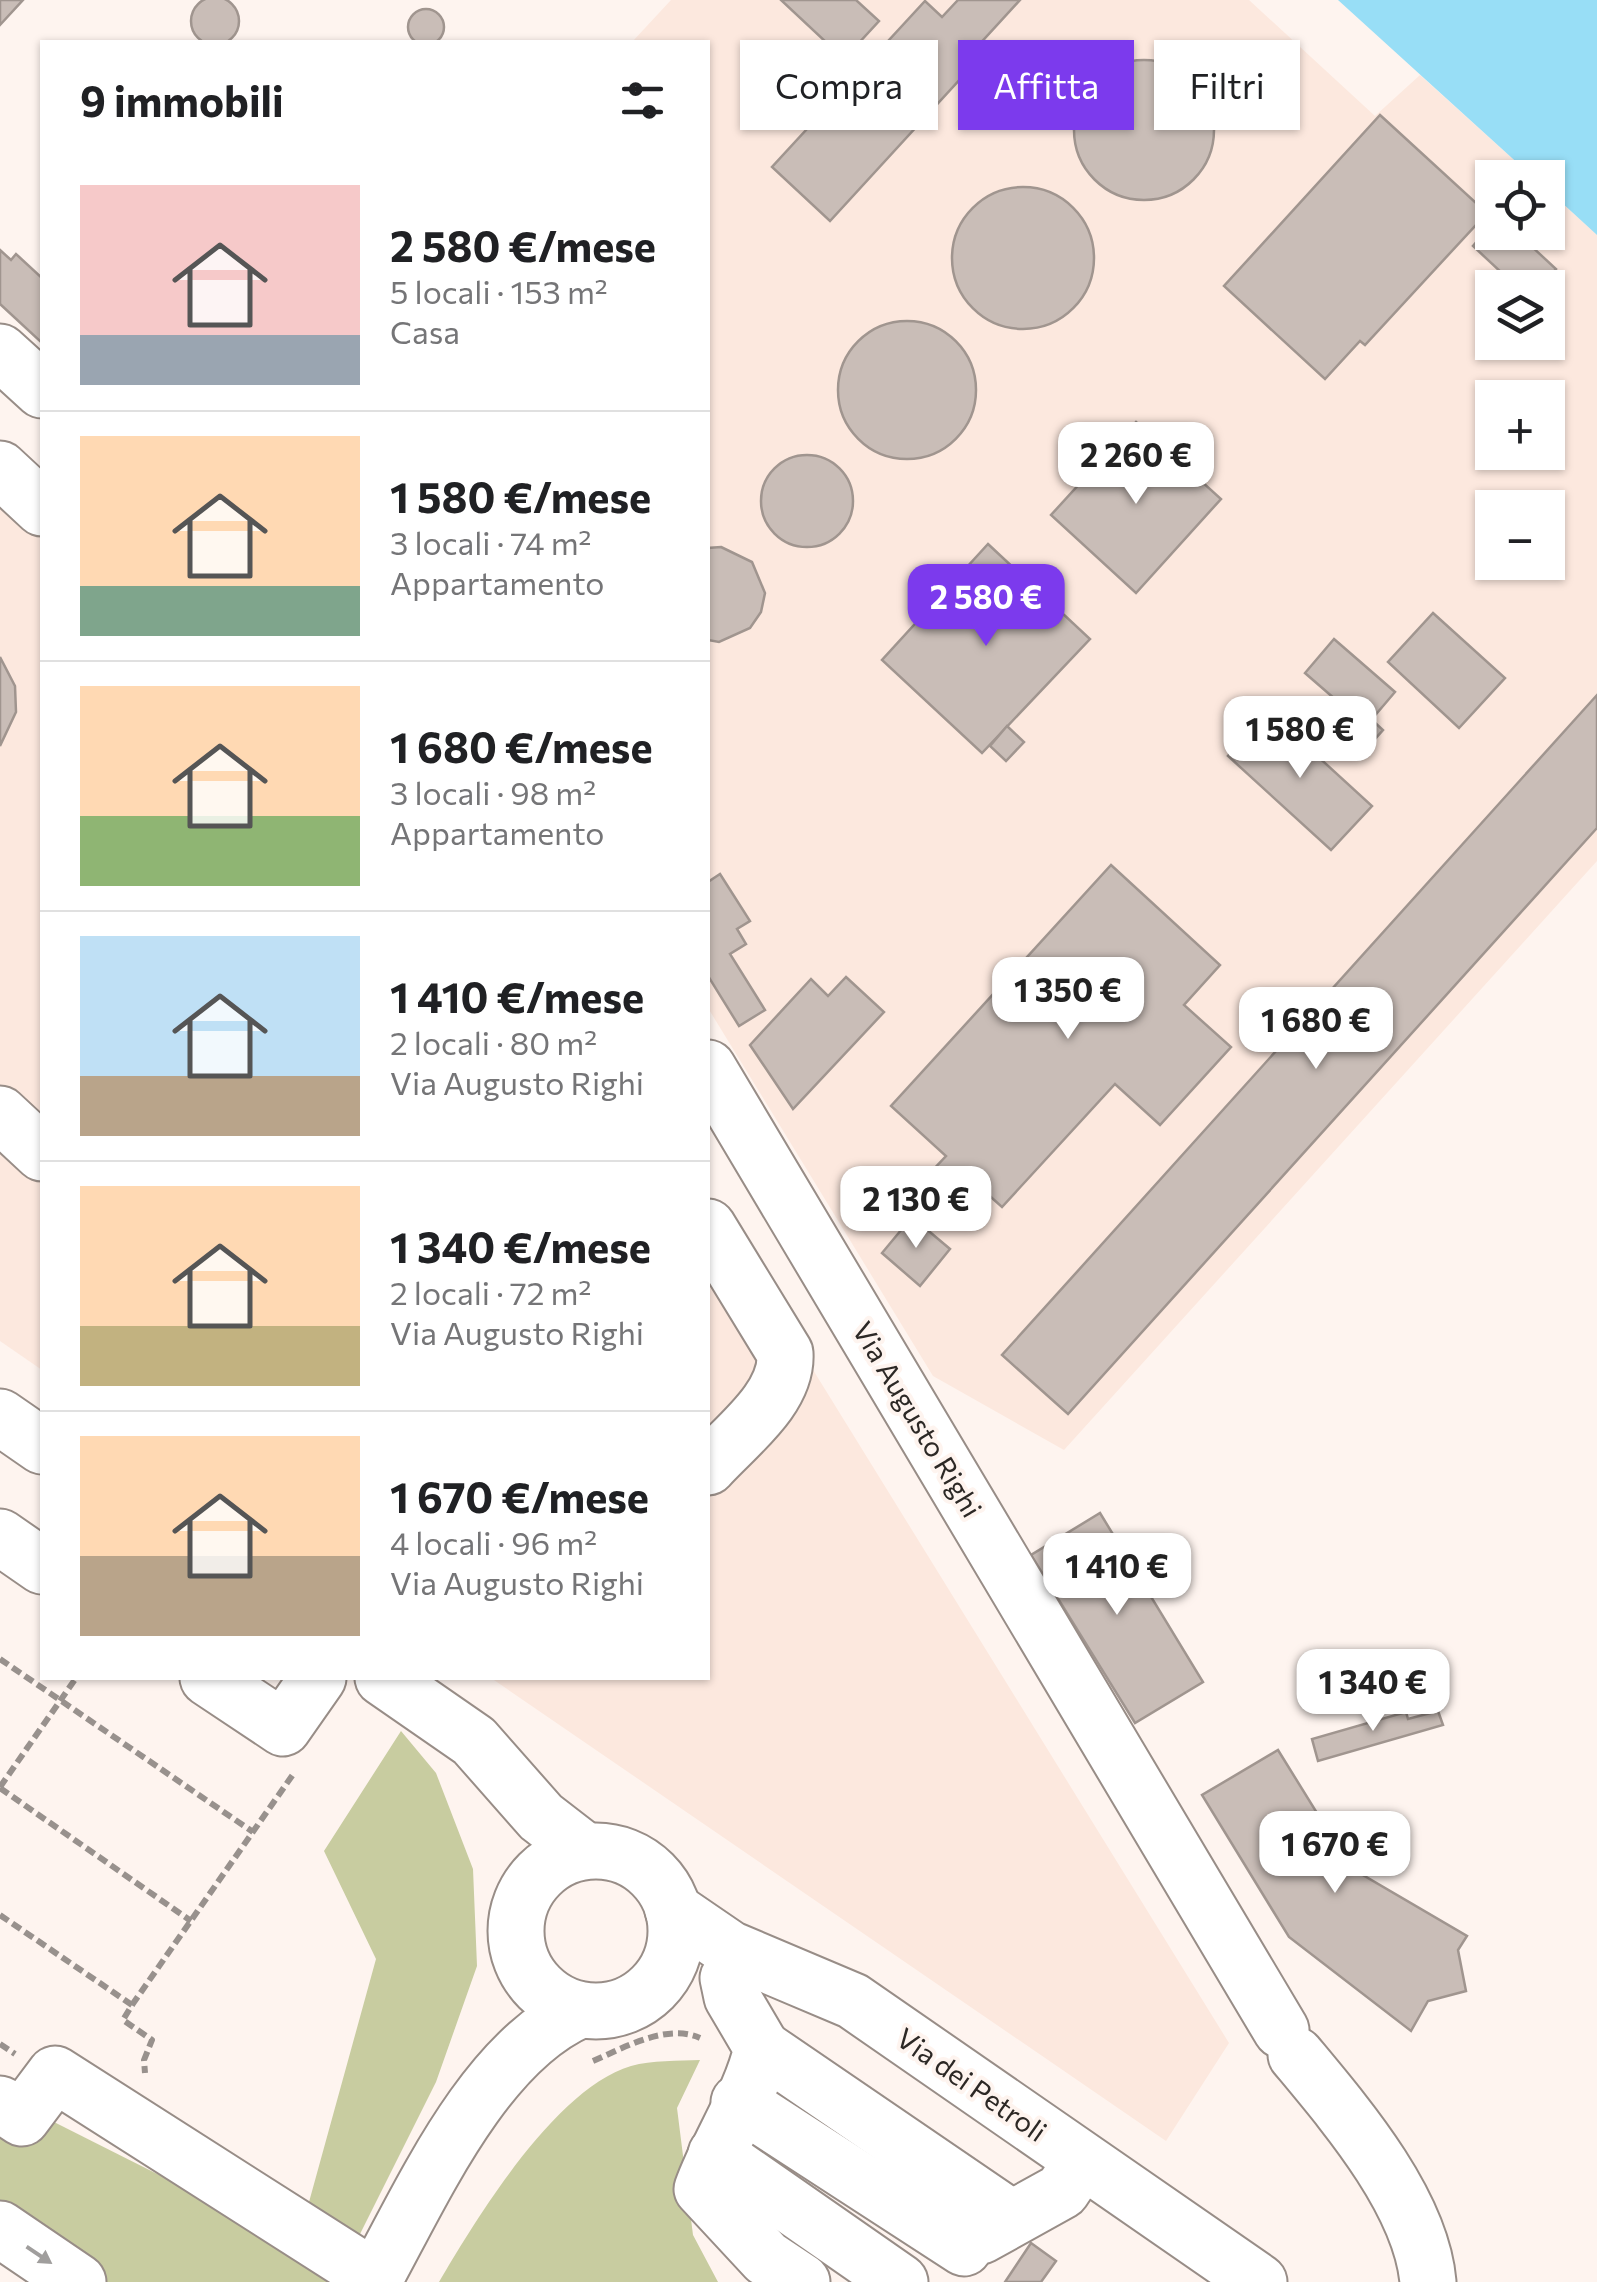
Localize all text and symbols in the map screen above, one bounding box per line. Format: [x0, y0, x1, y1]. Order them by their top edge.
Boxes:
chip: Compra [740, 40, 938, 130]
chip: Affitta [958, 40, 1134, 130]
chip: Filtri [1154, 40, 1300, 130]
icon: filters [615, 73, 670, 128]
text: 9 immobili [80, 74, 284, 126]
map controls [1475, 160, 1565, 580]
button: locate [1475, 160, 1565, 250]
text: 2 580 €/mese [390, 219, 656, 271]
icon: home [160, 225, 280, 345]
button: layers [1475, 270, 1565, 360]
text: 5 locali · 153 m² [390, 271, 608, 311]
text: Casa [390, 311, 460, 351]
button: + [1475, 380, 1565, 470]
pin: 2 260 € [1044, 422, 1228, 507]
text: 2 260 € [1080, 434, 1192, 474]
text: 1 580 €/mese [390, 470, 651, 522]
icon: home [160, 476, 280, 596]
button: − [1475, 490, 1565, 580]
text: 3 locali · 74 m² [390, 522, 591, 562]
text: Appartamento [390, 562, 604, 602]
pin: 2 580 € [894, 564, 1078, 649]
text: 2 580 € [930, 576, 1042, 616]
pin: 1 580 € [1208, 696, 1392, 781]
text: 1 580 € [1246, 708, 1354, 748]
text: 1 680 €/mese [390, 720, 653, 772]
icon: home [160, 726, 280, 846]
text: 3 locali · 98 m² [390, 772, 596, 812]
text: Appartamento [390, 812, 604, 852]
pin: 1 350 € [976, 957, 1160, 1042]
text: 1 350 € [1014, 969, 1122, 1009]
text: 1 410 €/mese [390, 970, 644, 1022]
icon: home [160, 976, 280, 1096]
pin: 1 680 € [1224, 987, 1408, 1072]
text: 1 680 € [1261, 999, 1371, 1039]
text: 2 locali · 80 m² [390, 1022, 597, 1062]
text: Via Augusto Righi [390, 1062, 644, 1102]
pin: 2 130 € [824, 1166, 1008, 1251]
text: 2 130 € [862, 1178, 970, 1218]
text: 1 340 €/mese [390, 1220, 651, 1272]
icon: home [160, 1226, 280, 1346]
text: 2 locali · 72 m² [390, 1272, 591, 1312]
text: Via Augusto Righi [390, 1312, 644, 1352]
street label: Via Augusto Righi [846, 1315, 990, 1523]
text: 1 670 €/mese [390, 1470, 649, 1522]
icon: home [160, 1476, 280, 1596]
text: 4 locali · 96 m² [390, 1522, 597, 1562]
pin: 1 410 € [1025, 1533, 1209, 1618]
text: 1 410 € [1065, 1545, 1169, 1585]
text: Via Augusto Righi [390, 1562, 644, 1602]
pin: 1 340 € [1281, 1649, 1465, 1734]
text: 1 340 € [1319, 1661, 1427, 1701]
pin: 1 670 € [1243, 1811, 1427, 1896]
text: 1 670 € [1281, 1823, 1389, 1863]
street label: Via dei Petroli [891, 2020, 1053, 2148]
one-way arrow [25, 2246, 52, 2264]

